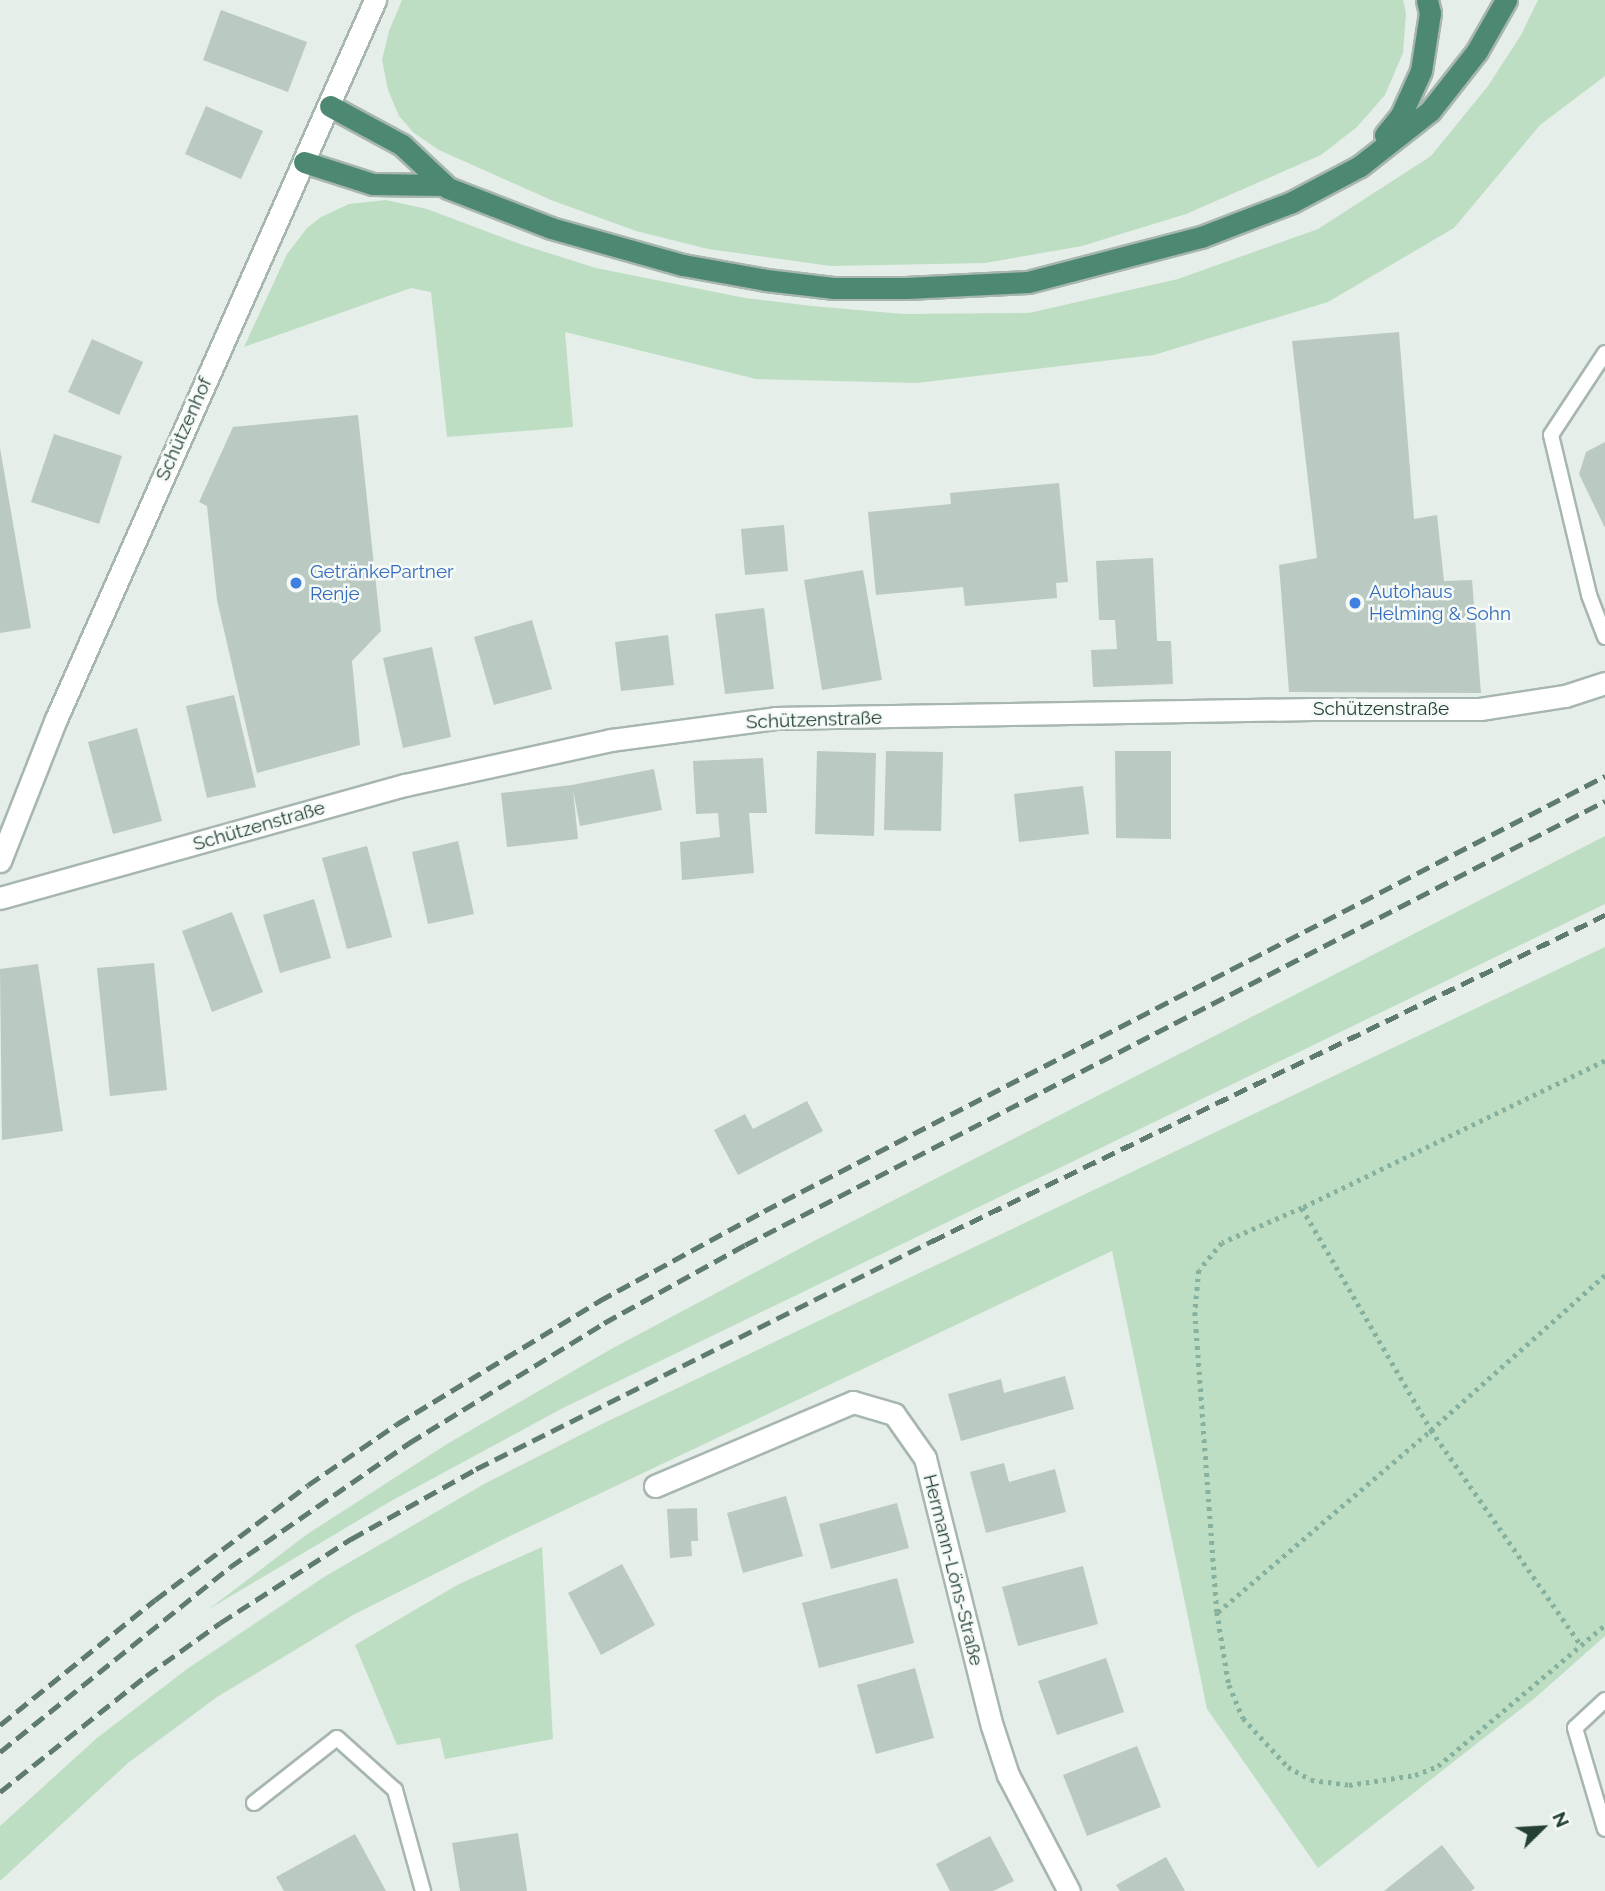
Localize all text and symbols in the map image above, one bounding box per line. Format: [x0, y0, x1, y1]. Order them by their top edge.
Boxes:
street label: Schützenhof [151, 374, 217, 484]
place label: GetränkePartner Renje [310, 561, 454, 605]
marker: GetränkePartner Renje [288, 575, 304, 591]
place label: Autohaus Helming & Sohn [1369, 581, 1511, 625]
marker: Autohaus Helming & Sohn [1347, 595, 1363, 611]
street label: Schützenstraße [1313, 698, 1449, 720]
street label: Schützenstraße [746, 706, 882, 734]
street label: Schützenstraße [190, 796, 328, 856]
street label: Hermann-Löns-Straße [918, 1472, 988, 1668]
north arrow [1507, 1793, 1577, 1863]
text: N [1548, 1808, 1574, 1831]

